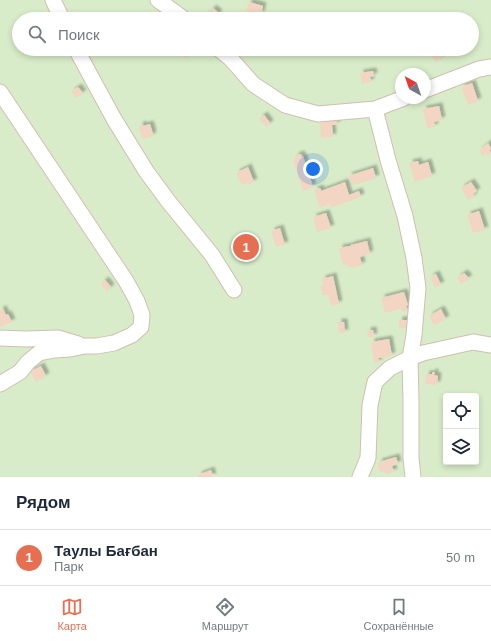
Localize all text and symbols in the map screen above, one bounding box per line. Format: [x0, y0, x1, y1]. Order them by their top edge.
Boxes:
search box [12, 12, 479, 56]
icon: search [26, 23, 48, 45]
text: Поиск [58, 26, 100, 43]
north arrow [395, 68, 431, 104]
your location [303, 159, 323, 179]
pin: 1 [233, 232, 259, 262]
map controls [443, 393, 479, 465]
button: locate [443, 393, 479, 429]
button: layers [443, 429, 479, 465]
text: Рядом [16, 493, 71, 512]
text: Таулы Бағбан [54, 542, 158, 559]
text: 1 [25, 550, 33, 565]
text: 50 m [446, 550, 475, 565]
text: Парк [54, 559, 84, 574]
tab: Карта [57, 596, 87, 632]
tab: Маршрут [202, 596, 249, 632]
tab: Сохранённые [364, 596, 434, 632]

